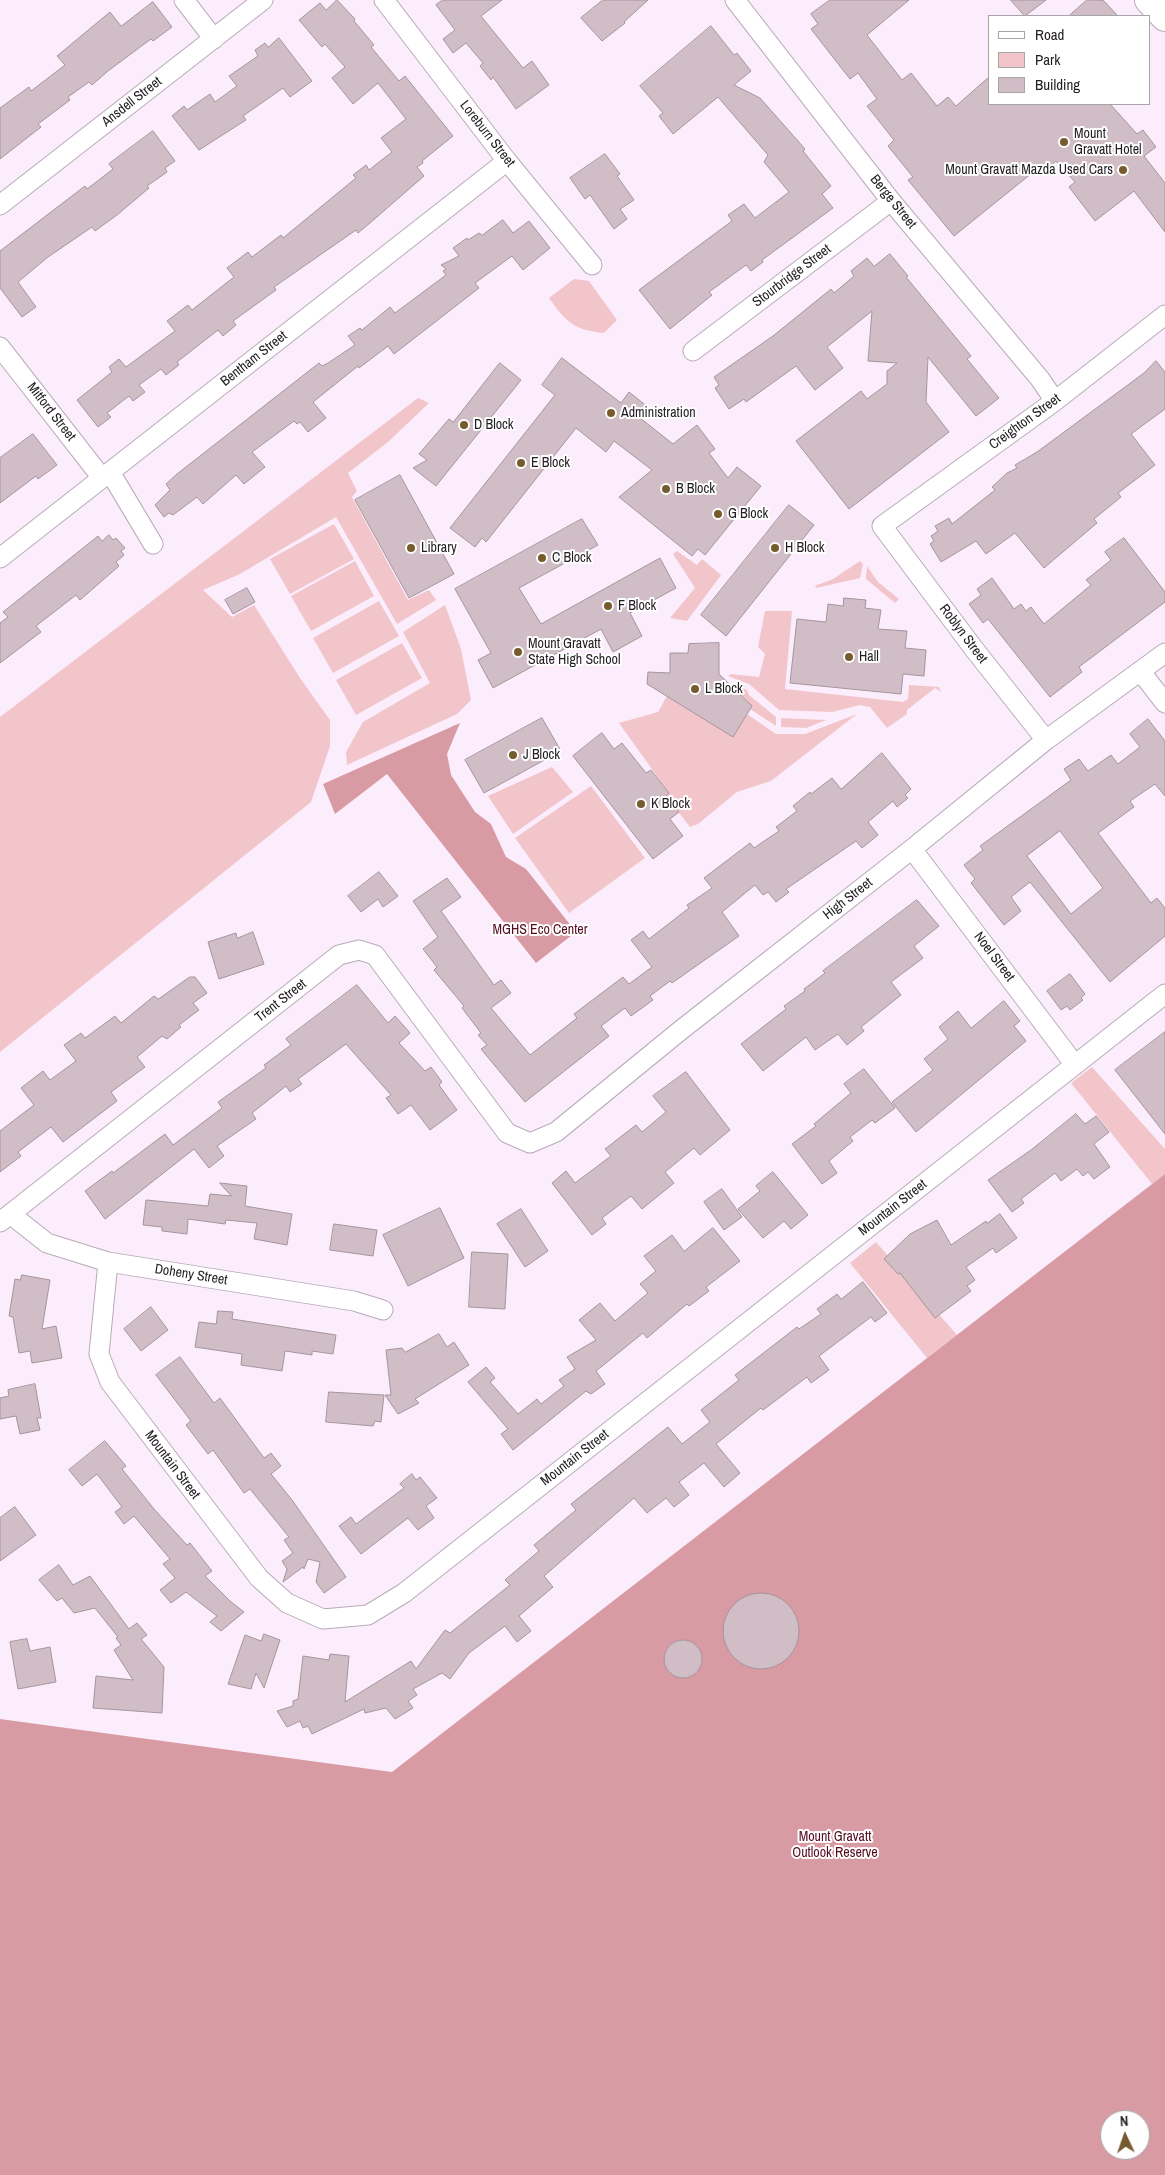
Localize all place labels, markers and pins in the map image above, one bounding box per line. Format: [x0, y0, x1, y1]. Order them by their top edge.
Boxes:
place label: Mount Gravatt Hotel [1074, 126, 1142, 158]
marker: Mount Gravatt Hotel [1058, 136, 1070, 148]
place label: Mount Gravatt Mazda Used Cars [945, 162, 1113, 178]
marker: Mount Gravatt Mazda Used Cars [1117, 164, 1129, 176]
place label: Administration [621, 405, 696, 421]
marker: Administration [605, 407, 617, 419]
place label: D Block [474, 417, 514, 433]
marker: D Block [458, 419, 470, 431]
place label: E Block [531, 455, 570, 471]
marker: E Block [515, 457, 527, 469]
place label: B Block [676, 481, 715, 497]
marker: B Block [660, 483, 672, 495]
place label: G Block [728, 506, 768, 522]
marker: G Block [712, 508, 724, 520]
place label: Library [421, 540, 457, 556]
place label: H Block [785, 540, 825, 556]
marker: Library [405, 542, 417, 554]
marker: H Block [769, 542, 781, 554]
place label: C Block [552, 550, 592, 566]
marker: C Block [536, 552, 548, 564]
place label: F Block [618, 598, 656, 614]
marker: F Block [602, 600, 614, 612]
place label: Mount Gravatt State High School [528, 636, 621, 669]
marker: Mount Gravatt State High School [512, 646, 524, 658]
place label: Hall [859, 649, 879, 665]
marker: Hall [843, 651, 855, 663]
place label: L Block [705, 681, 743, 697]
marker: L Block [689, 683, 701, 695]
place label: J Block [523, 747, 560, 763]
marker: J Block [507, 749, 519, 761]
place label: K Block [651, 796, 690, 812]
marker: K Block [635, 798, 647, 810]

